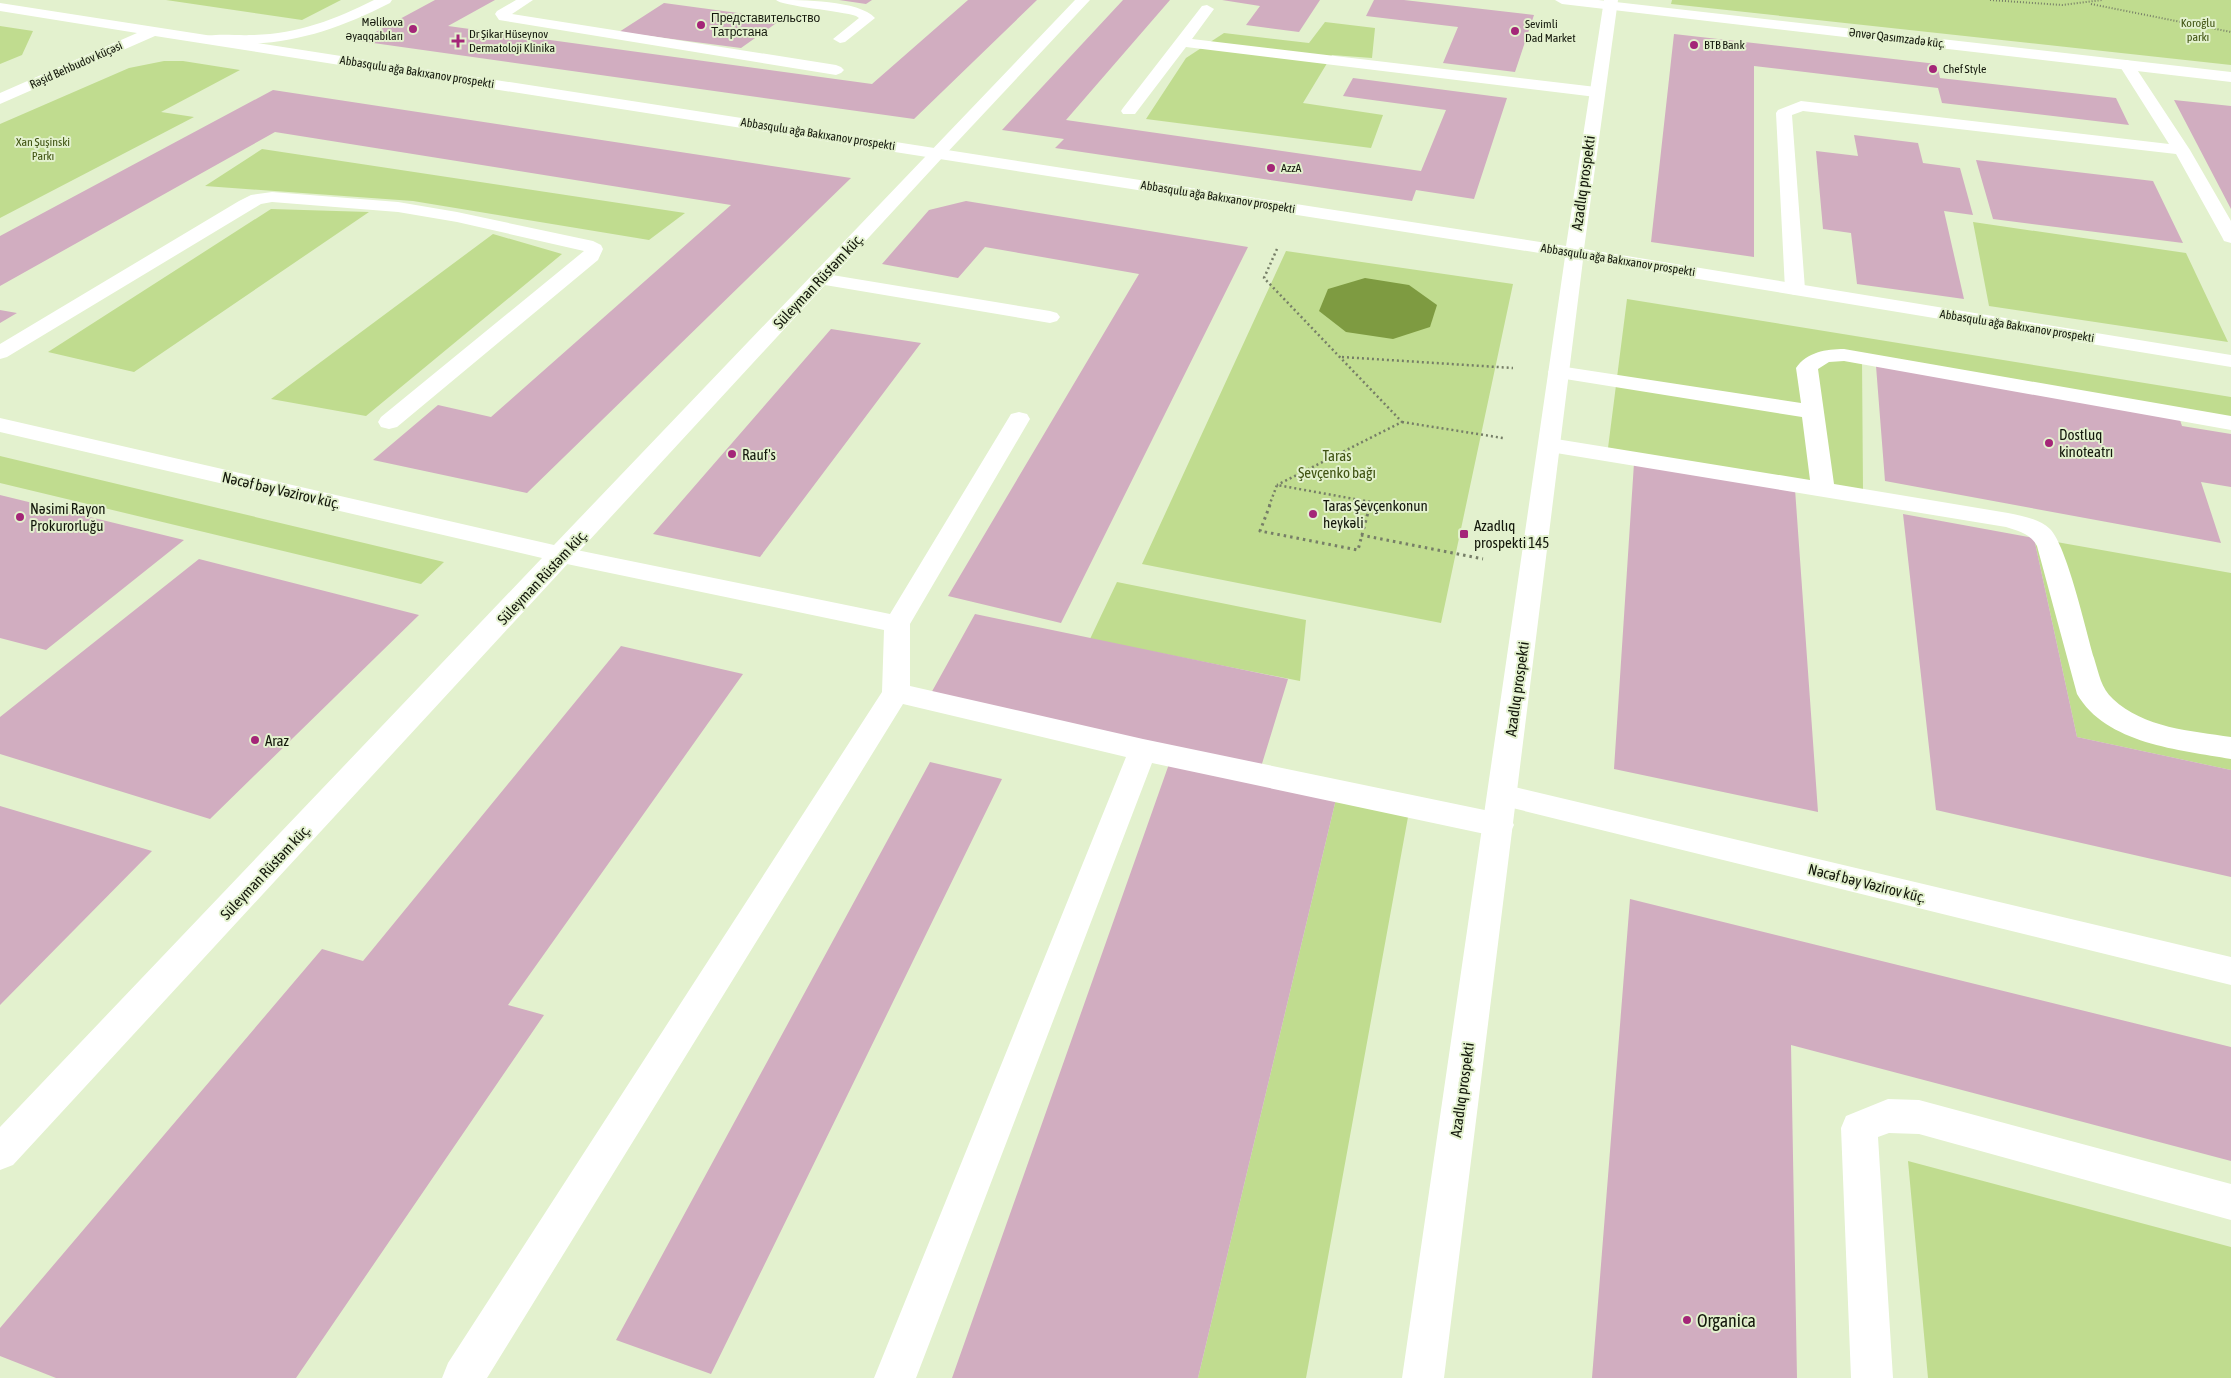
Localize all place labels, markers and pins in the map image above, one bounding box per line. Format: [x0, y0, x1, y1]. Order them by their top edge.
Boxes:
place label: Представительство Татрстана [711, 11, 820, 39]
place label: Mәlikova әyaqqabıları [345, 15, 403, 43]
place label: Sevimli Dad Market [1525, 17, 1576, 45]
marker: Представительство Татрстана [695, 19, 707, 31]
marker: Mәlikova әyaqqabıları [407, 23, 419, 35]
marker: Sevimli Dad Market [1509, 25, 1521, 37]
place label: Dr Şikar Hüseynov Dermatoloji Klinika [469, 27, 555, 55]
marker: Dr Şikar Hüseynov Dermatoloji Klinika [451, 34, 465, 48]
place label: BTB Bank [1704, 38, 1745, 52]
marker: BTB Bank [1688, 39, 1700, 51]
place label: Chef Style [1943, 62, 1987, 76]
marker: Chef Style [1927, 63, 1939, 75]
place label: AzzA [1281, 161, 1302, 175]
marker: AzzA [1265, 162, 1277, 174]
place label: Dostluq kinoteatrı [2059, 426, 2113, 460]
marker: Dostluq kinoteatrı [2043, 437, 2055, 449]
place label: Rauf's [742, 446, 776, 463]
marker: Rauf's [726, 448, 738, 460]
place label: Taras Şevçenkonun heykəli [1323, 497, 1428, 531]
place label: Nəsimi Rayon Prokurorluğu [30, 500, 106, 534]
marker: Taras Şevçenkonun heykəli [1307, 508, 1319, 520]
marker: Nəsimi Rayon Prokurorluğu [14, 511, 26, 523]
place label: Azadlıq prospekti 145 [1474, 517, 1549, 551]
marker: Azadlıq prospekti 145 [1458, 528, 1470, 540]
place label: Araz [265, 732, 289, 749]
marker: Araz [249, 734, 261, 746]
place label: Organica [1697, 1310, 1756, 1331]
marker: Organica [1681, 1314, 1693, 1326]

